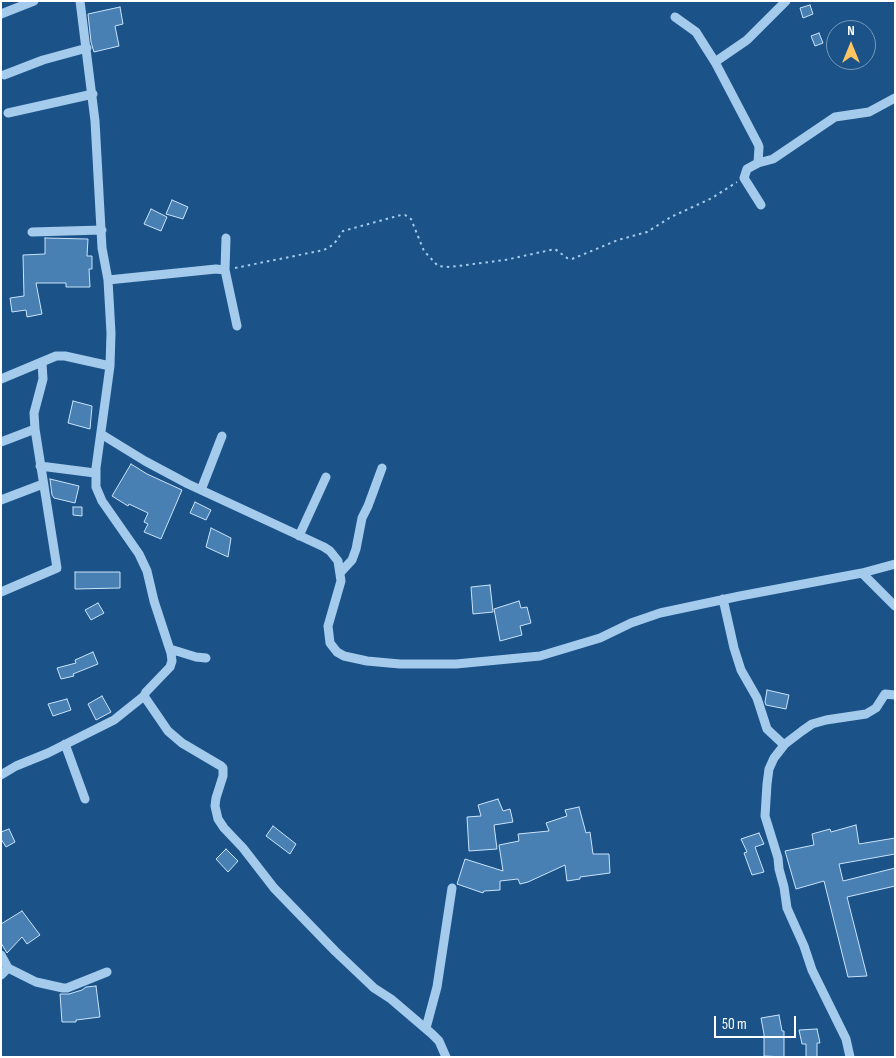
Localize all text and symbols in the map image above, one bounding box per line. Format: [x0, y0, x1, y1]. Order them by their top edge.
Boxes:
north arrow [826, 20, 876, 70]
text: N [847, 22, 855, 39]
scale bar [716, 1006, 798, 1038]
text: 50 m [722, 1015, 747, 1034]

